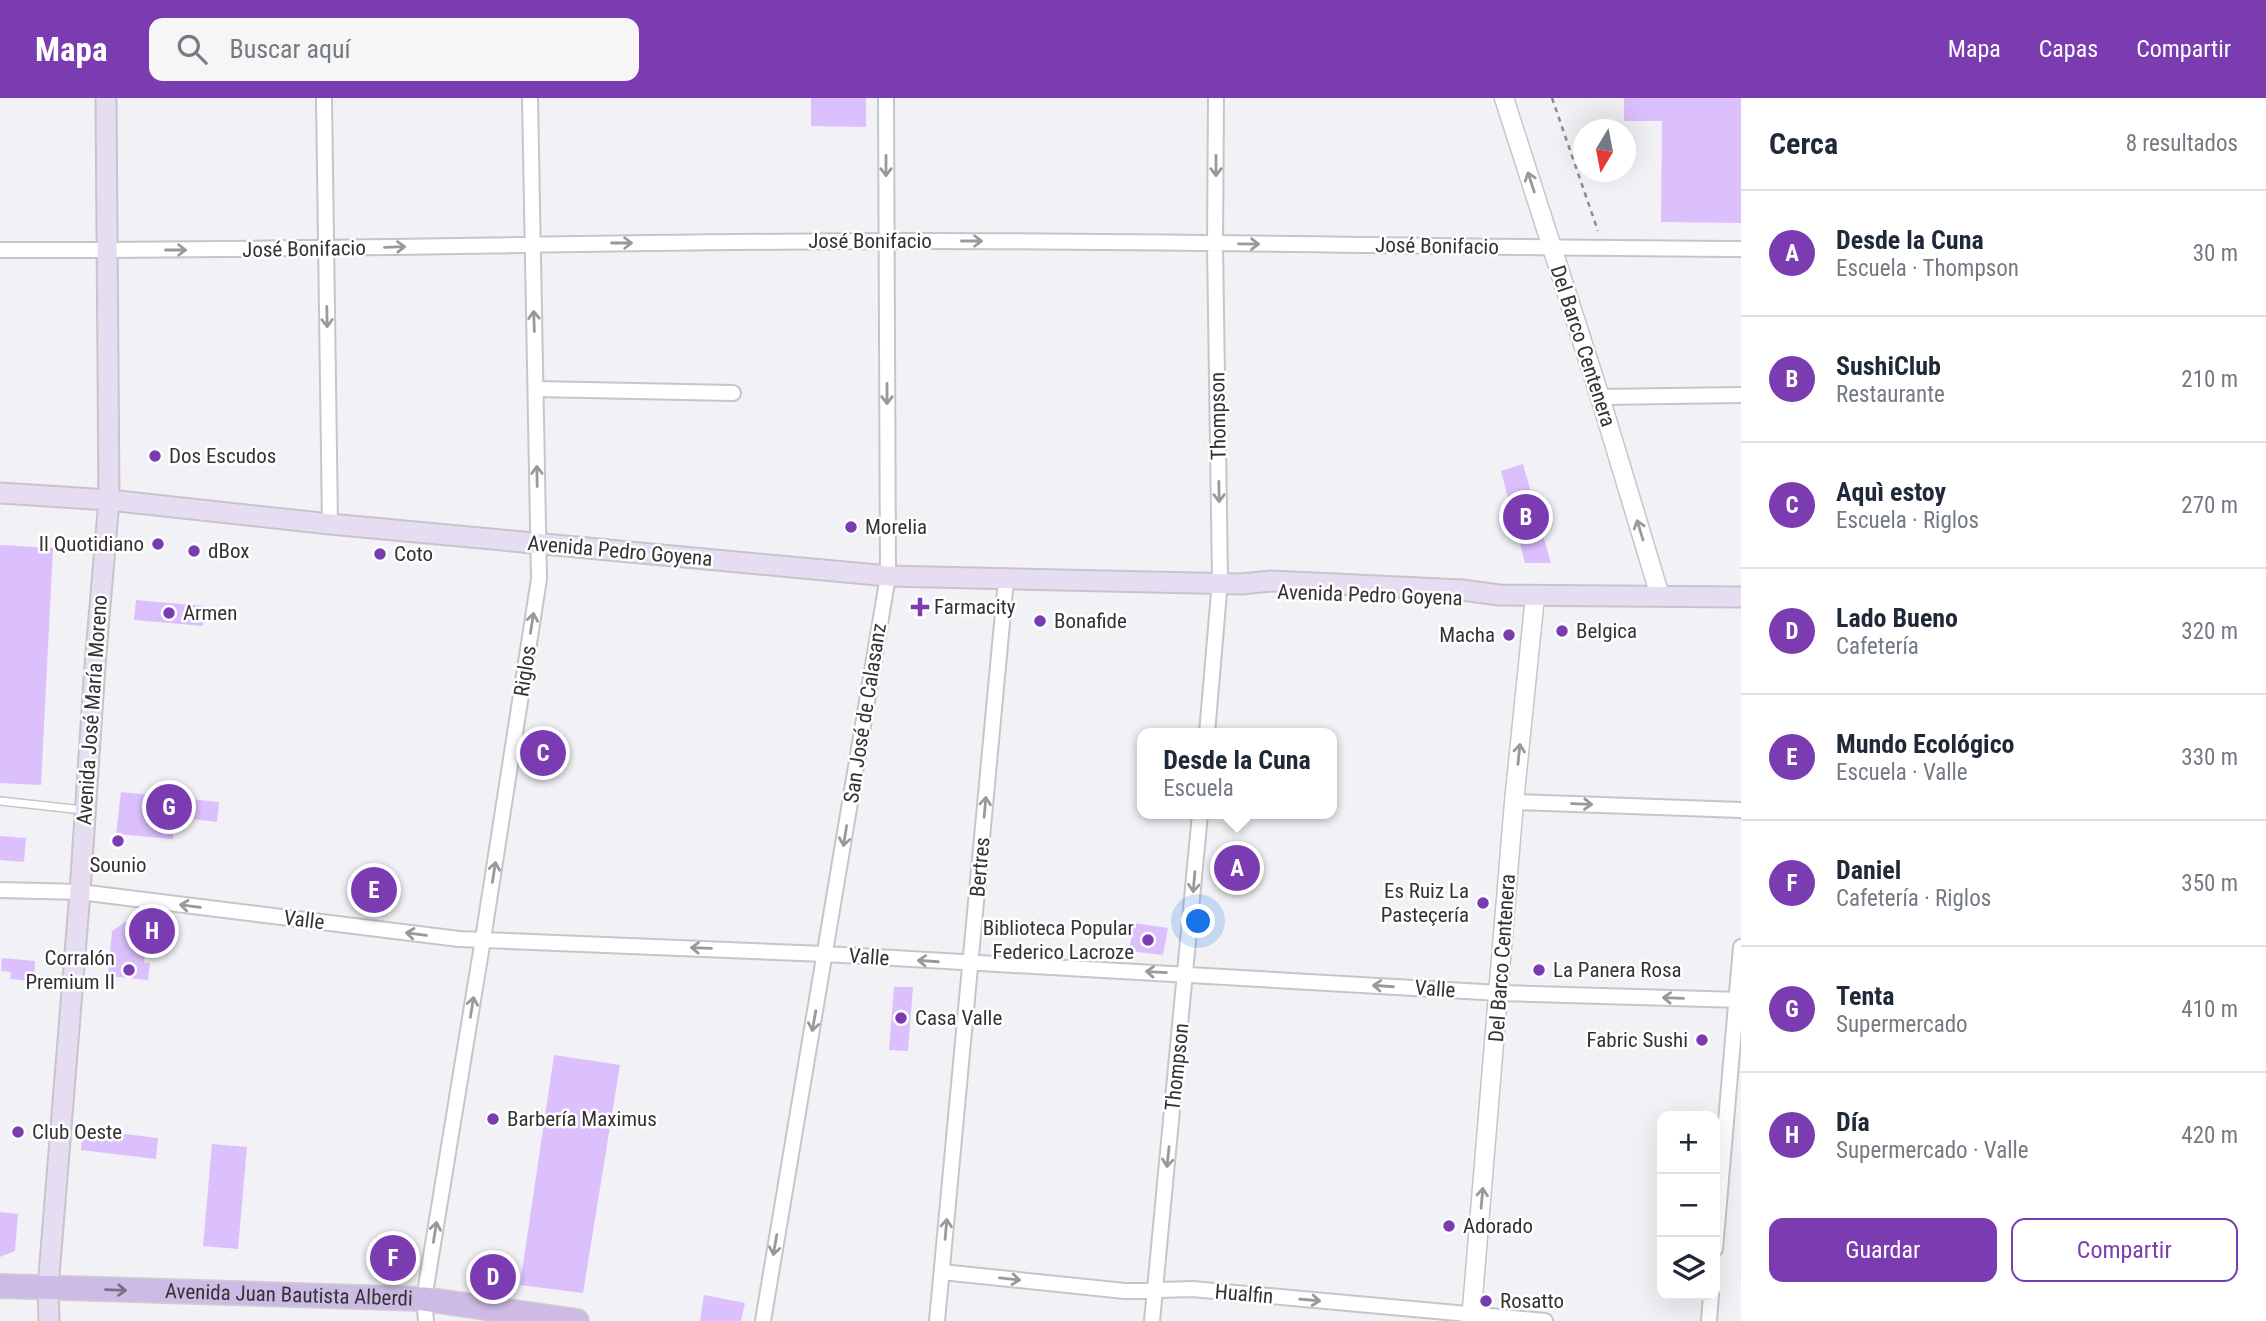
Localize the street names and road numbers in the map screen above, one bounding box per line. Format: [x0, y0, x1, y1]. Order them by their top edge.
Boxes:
street label: José Bonifacio [808, 229, 932, 253]
street label: José Bonifacio [1375, 233, 1499, 259]
street label: José Bonifacio [242, 236, 366, 262]
street label: Del Barco Centenera [1546, 262, 1620, 430]
street label: Thompson [1205, 372, 1231, 460]
street label: Avenida Pedro Goyena [527, 531, 713, 571]
street label: Avenida Pedro Goyena [1277, 580, 1463, 610]
street label: Avenida José María Moreno [72, 594, 112, 826]
street label: San José de Calasanz [839, 621, 891, 805]
street label: Riglos [509, 644, 541, 698]
street label: Bertres [965, 836, 995, 898]
street label: Del Barco Centenera [1484, 873, 1520, 1043]
street label: Valle [282, 906, 326, 934]
street label: Valle [848, 944, 890, 970]
street label: Valle [1414, 976, 1456, 1002]
street label: Thompson [1160, 1022, 1194, 1112]
street label: Avenida Juan Bautista Alberdi [165, 1279, 413, 1311]
street label: Hualfin [1214, 1279, 1274, 1309]

